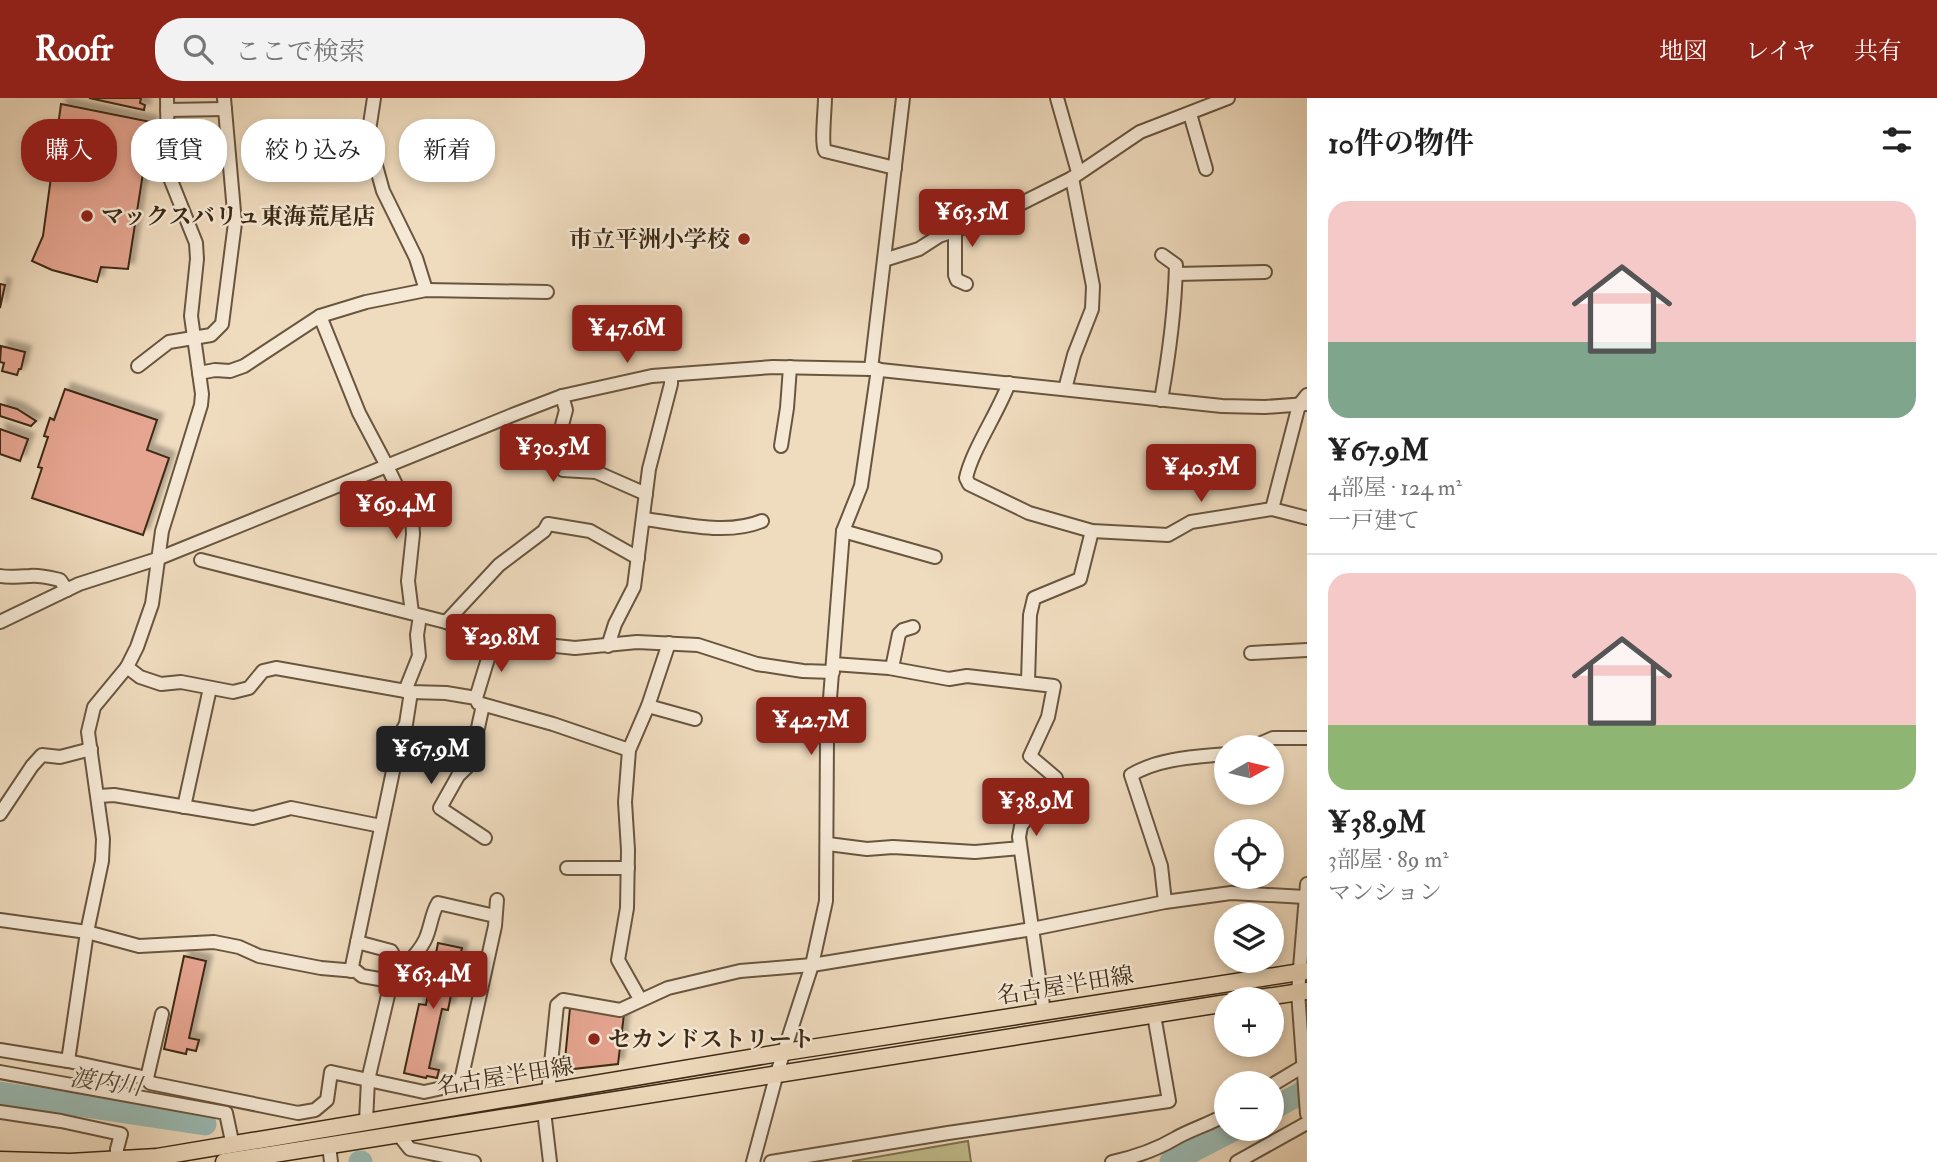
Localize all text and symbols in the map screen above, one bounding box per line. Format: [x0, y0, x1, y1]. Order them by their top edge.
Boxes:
search box [155, 18, 645, 81]
text: Roofr [35, 29, 113, 70]
icon: search [179, 30, 217, 68]
text: ここで検索 [235, 36, 365, 68]
text: 地図 [1659, 36, 1707, 67]
text: レイヤ [1745, 36, 1816, 67]
text: 共有 [1854, 36, 1902, 67]
chip: 購入 [21, 119, 117, 182]
chip: 賃貸 [131, 119, 227, 182]
chip: 絞り込み [241, 119, 385, 182]
chip: 新着 [399, 119, 495, 182]
icon: filters [1878, 121, 1916, 159]
text: 10件の物件 [1328, 125, 1474, 162]
pin: ¥63.5M [915, 190, 1029, 249]
text: ¥63.5M [935, 197, 1009, 226]
place label: マックスバリュ東海荒尾店 [101, 202, 375, 231]
marker: マックスバリュ東海荒尾店 [79, 208, 95, 224]
place label: 市立平洲小学校 [569, 225, 730, 254]
marker: 市立平洲小学校 [736, 231, 752, 247]
icon: home [1559, 246, 1685, 372]
pin: ¥47.6M [570, 306, 684, 365]
text: ¥47.6M [588, 313, 666, 342]
pin: ¥30.5M [496, 424, 610, 484]
text: ¥30.5M [516, 432, 590, 461]
text: ¥67.9M [1328, 432, 1429, 469]
pin: ¥40.5M [1144, 444, 1258, 504]
text: ¥40.5M [1162, 452, 1240, 481]
text: 4部屋 · 124 m² [1328, 473, 1462, 502]
pin: ¥69.4M [339, 482, 453, 541]
text: ¥69.4M [356, 489, 436, 518]
text: 一戸建て [1328, 506, 1420, 535]
pin: ¥29.8M [444, 614, 558, 674]
icon: home [1559, 618, 1685, 744]
text: ¥29.8M [462, 622, 540, 651]
pin: ¥42.7M [754, 698, 868, 757]
text: ¥42.7M [772, 705, 850, 734]
pin: ¥67.9M [374, 726, 488, 786]
text: ¥67.9M [392, 734, 470, 763]
north arrow [1214, 735, 1284, 805]
map controls [1214, 735, 1284, 1141]
pin: ¥38.9M [979, 778, 1093, 838]
text: ¥38.9M [998, 786, 1074, 815]
text: ¥38.9M [1328, 804, 1426, 841]
button: locate [1214, 819, 1284, 889]
text: 3部屋 · 89 m² [1328, 845, 1449, 874]
text: マンション [1328, 878, 1442, 907]
button: layers [1214, 903, 1284, 973]
pin: ¥63.4M [376, 951, 490, 1011]
text: ¥63.4M [394, 959, 472, 988]
street label: 名古屋半田線 [995, 960, 1135, 1011]
button: + [1214, 987, 1284, 1057]
place label: セカンドストリート [608, 1025, 815, 1054]
marker: セカンドストリート [586, 1031, 602, 1047]
street label: 名古屋半田線 [435, 1051, 575, 1102]
water label: 渡内川 [68, 1062, 147, 1103]
button: − [1214, 1071, 1284, 1141]

